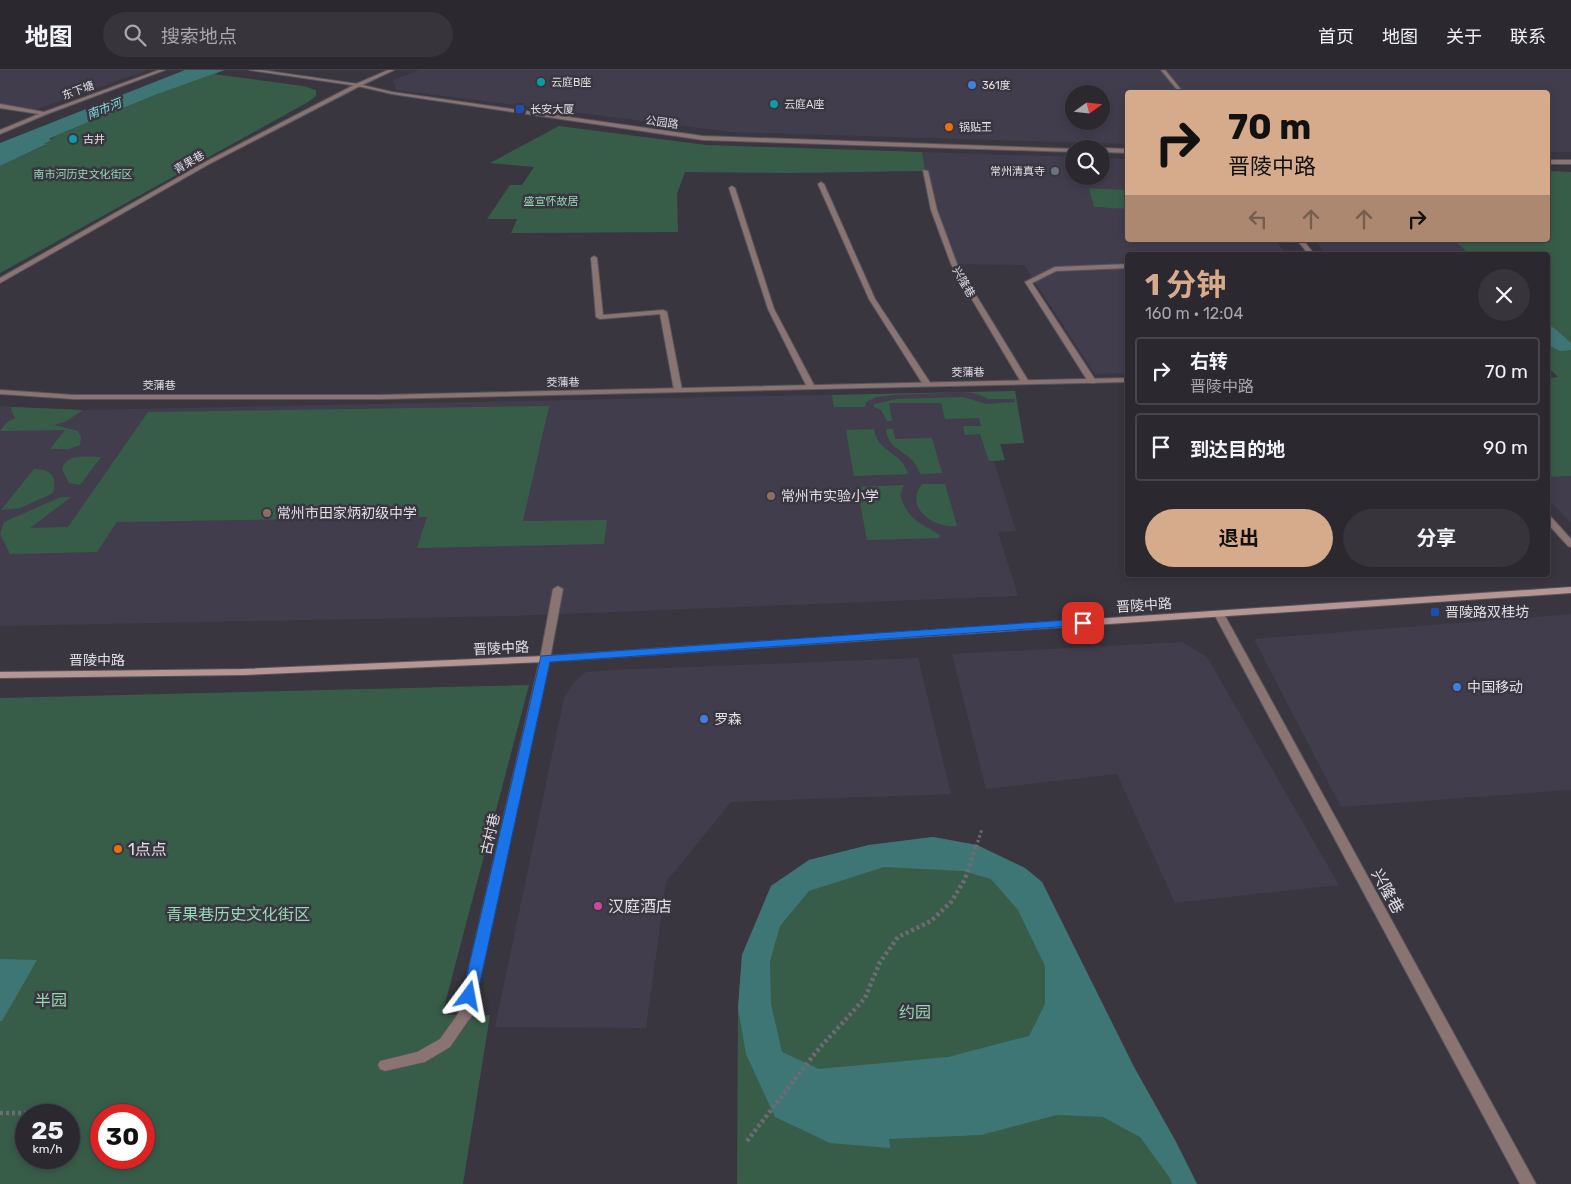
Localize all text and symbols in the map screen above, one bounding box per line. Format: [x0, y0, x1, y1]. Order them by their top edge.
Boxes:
search box [103, 12, 453, 57]
icon: search [121, 21, 149, 49]
text: 地图 [25, 23, 73, 51]
text: 搜索地点 [161, 25, 237, 48]
text: 首页 [1318, 26, 1354, 48]
text: 地图 [1382, 26, 1418, 48]
text: 关于 [1446, 26, 1482, 48]
text: 联系 [1510, 26, 1546, 48]
marker: 云庭B座 [535, 76, 547, 88]
place label: 云庭B座 [551, 76, 591, 89]
street label: 东下塘 [60, 79, 96, 102]
marker: 361度 [966, 79, 978, 91]
place label: 361度 [982, 79, 1011, 92]
north arrow [1065, 85, 1110, 130]
map controls [1065, 85, 1110, 185]
water label: 南市河 [85, 95, 125, 122]
marker: 云庭A座 [768, 98, 780, 110]
place label: 云庭A座 [784, 98, 824, 111]
marker: 长安大厦 [514, 103, 526, 115]
place label: 长安大厦 [530, 103, 574, 116]
text: 70 m [1228, 106, 1311, 148]
icon: right [1145, 110, 1210, 175]
street label: 公园路 [645, 114, 679, 131]
marker: 锅贴王 [943, 121, 955, 133]
place label: 锅贴王 [959, 121, 992, 134]
marker: 古井 [67, 133, 79, 145]
place label: 古井 [83, 133, 105, 146]
button: search [1065, 140, 1110, 185]
street label: 青果巷 [172, 149, 207, 176]
text: 晋陵中路 [1228, 153, 1316, 180]
place label: 常州清真寺 [990, 165, 1045, 178]
marker: 常州清真寺 [1049, 165, 1061, 177]
park label: 南市河历史文化街区 [34, 168, 133, 181]
park label: 盛宣怀故居 [524, 195, 579, 208]
icon: left [1244, 205, 1272, 233]
icon: ahead [1297, 205, 1325, 233]
icon: ahead [1350, 205, 1378, 233]
icon: right [1403, 205, 1431, 233]
street label: 兴隆巷 [950, 265, 977, 300]
text: 1 分钟 [1145, 267, 1226, 303]
button: close [1478, 269, 1530, 321]
text: 160 m · 12:04 [1145, 304, 1243, 323]
text: 右转 [1190, 350, 1228, 373]
icon: right [1147, 357, 1175, 385]
text: 70 m [1485, 360, 1528, 383]
street label: 茭蒲巷 [951, 366, 985, 379]
street label: 茭蒲巷 [546, 376, 580, 389]
text: 晋陵中路 [1190, 377, 1254, 396]
street label: 茭蒲巷 [143, 379, 176, 392]
icon: arrive [1147, 433, 1175, 461]
text: 90 m [1483, 436, 1528, 459]
text: 到达目的地 [1190, 438, 1285, 461]
place label: 常州市实验小学 [781, 488, 879, 505]
marker: 常州市实验小学 [765, 490, 777, 502]
place label: 常州市田家炳初级中学 [277, 505, 417, 522]
marker: 常州市田家炳初级中学 [261, 507, 273, 519]
button: 退出 [1145, 509, 1333, 567]
button: 分享 [1343, 509, 1530, 567]
street label: 晋陵中路 [1116, 595, 1173, 616]
pin [1062, 602, 1104, 644]
place label: 晋陵路双桂坊 [1445, 604, 1529, 621]
marker: 晋陵路双桂坊 [1429, 606, 1441, 618]
icon: arrive [1069, 609, 1097, 637]
street label: 晋陵中路 [473, 639, 529, 658]
street label: 晋陵中路 [69, 652, 125, 669]
place label: 中国移动 [1467, 679, 1523, 696]
marker: 中国移动 [1451, 681, 1463, 693]
place label: 罗森 [714, 711, 742, 728]
marker: 罗森 [698, 713, 710, 725]
street label: 古村巷 [477, 812, 503, 856]
place label: 1点点 [128, 840, 167, 859]
marker: 1点点 [112, 843, 124, 855]
street label: 兴隆巷 [1368, 866, 1408, 917]
place label: 汉庭酒店 [608, 897, 672, 916]
marker: 汉庭酒店 [592, 900, 604, 912]
park label: 青果巷历史文化街区 [166, 905, 310, 924]
position arrow [442, 969, 494, 1021]
park label: 半园 [35, 991, 67, 1010]
park label: 约园 [899, 1003, 931, 1022]
speed limit sign: 30 [90, 1104, 155, 1169]
text: 25 [31, 1116, 64, 1145]
text: km/h [33, 1142, 62, 1156]

